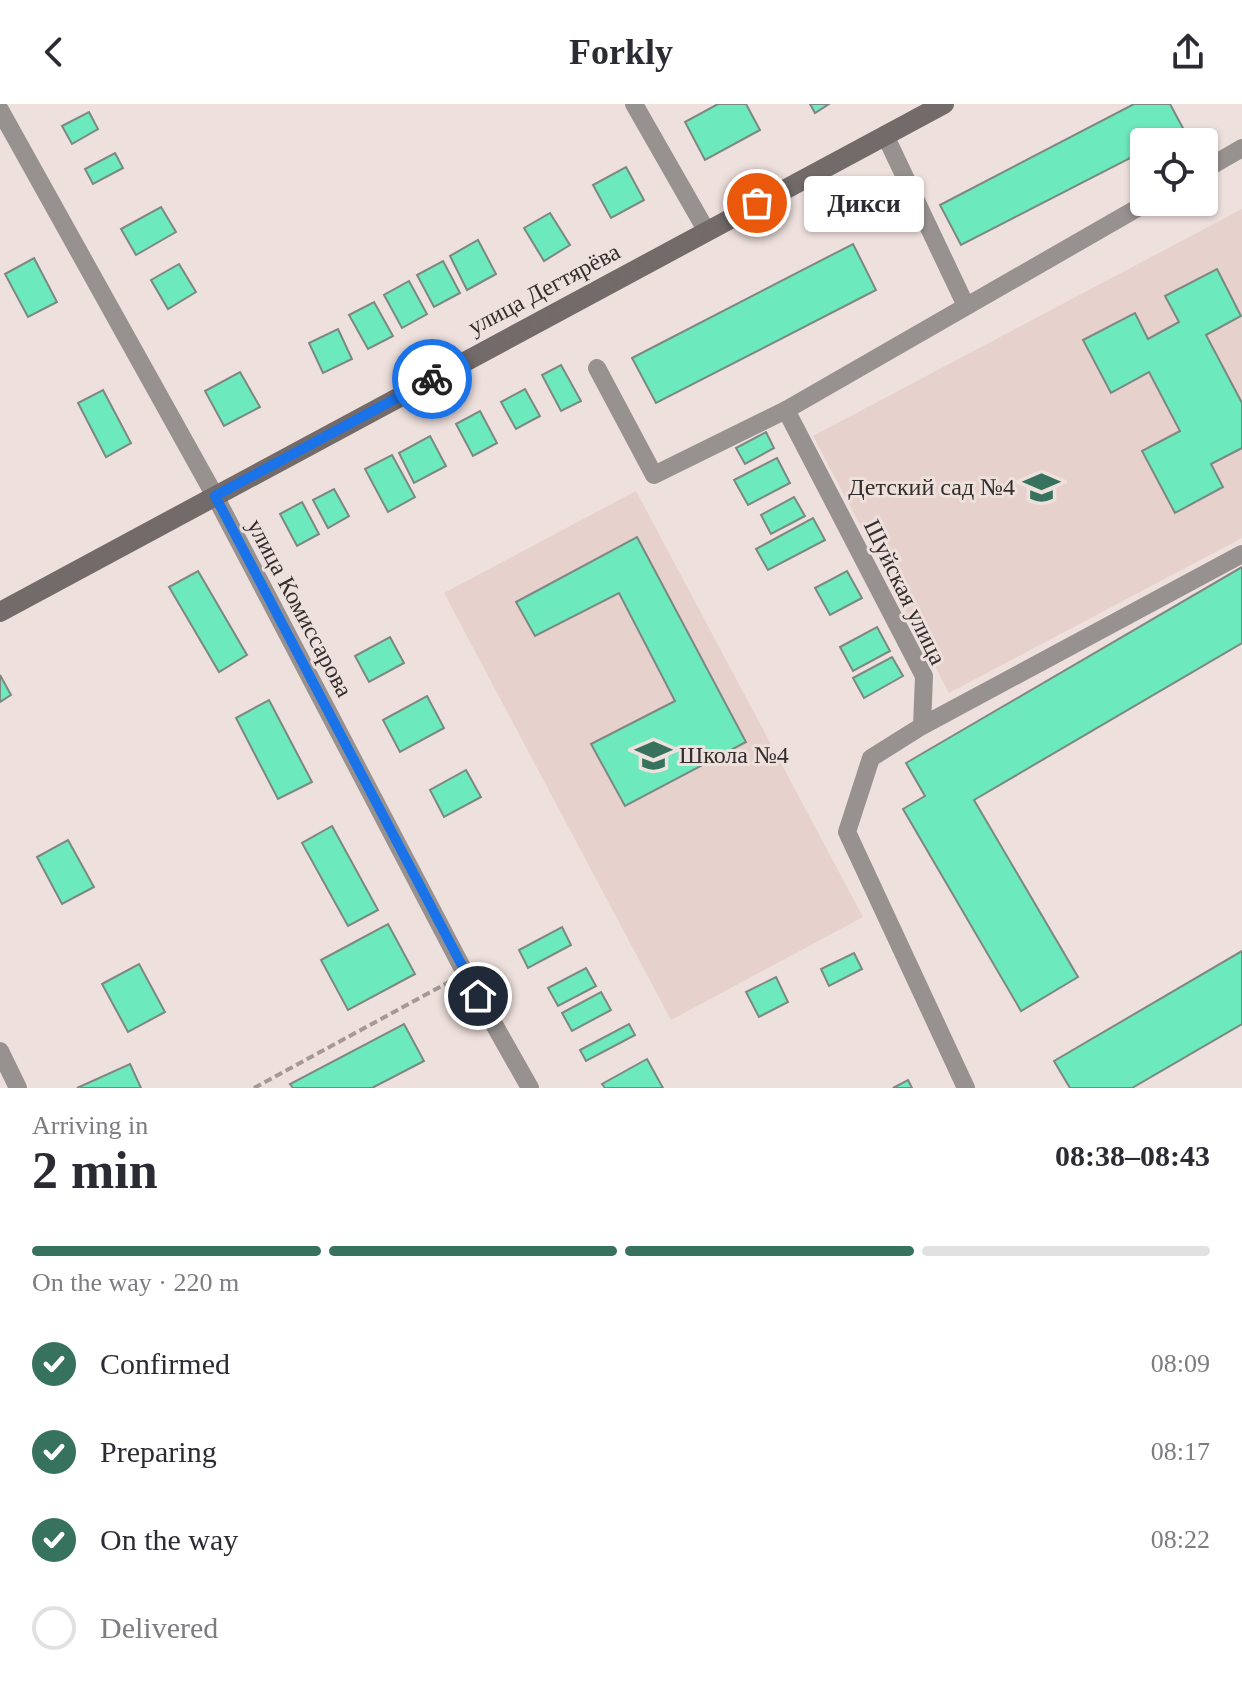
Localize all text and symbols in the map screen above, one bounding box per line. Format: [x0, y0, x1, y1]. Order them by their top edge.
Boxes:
icon: back [32, 30, 76, 74]
icon: share [1166, 30, 1210, 74]
text: Forkly [569, 32, 673, 72]
map controls [1130, 128, 1218, 216]
button: locate [1130, 128, 1218, 216]
pin [723, 169, 791, 237]
callout: Дикси [805, 175, 925, 231]
icon: bag [735, 181, 779, 225]
text: Дикси [827, 189, 901, 218]
street label: улица Дегтярёва [464, 238, 625, 340]
courier [392, 339, 472, 419]
icon: bike [410, 357, 454, 401]
school or university icon: Детский сад №4 [1022, 468, 1060, 506]
place label: Детский сад №4 [848, 474, 1015, 500]
street label: улица Комиссарова [242, 515, 358, 702]
street label: Шуйская улица [859, 515, 951, 669]
school or university icon: Школа №4 [634, 736, 672, 774]
place label: Школа №4 [679, 742, 789, 768]
pin [444, 962, 512, 1030]
icon: home [456, 974, 500, 1018]
text: Arriving in [32, 1111, 148, 1140]
text: 08:38–08:43 [1055, 1139, 1210, 1172]
text: 2 min [32, 1142, 158, 1199]
text: On the way · 220 m [32, 1268, 239, 1297]
icon: check [32, 1342, 76, 1386]
text: Confirmed [100, 1347, 230, 1380]
text: 08:09 [1151, 1349, 1210, 1378]
icon: check [32, 1430, 76, 1474]
text: Preparing [100, 1435, 217, 1468]
text: 08:17 [1151, 1437, 1210, 1466]
icon: check [32, 1518, 76, 1562]
text: On the way [100, 1523, 238, 1556]
text: 08:22 [1151, 1525, 1210, 1554]
text: Delivered [100, 1611, 218, 1644]

